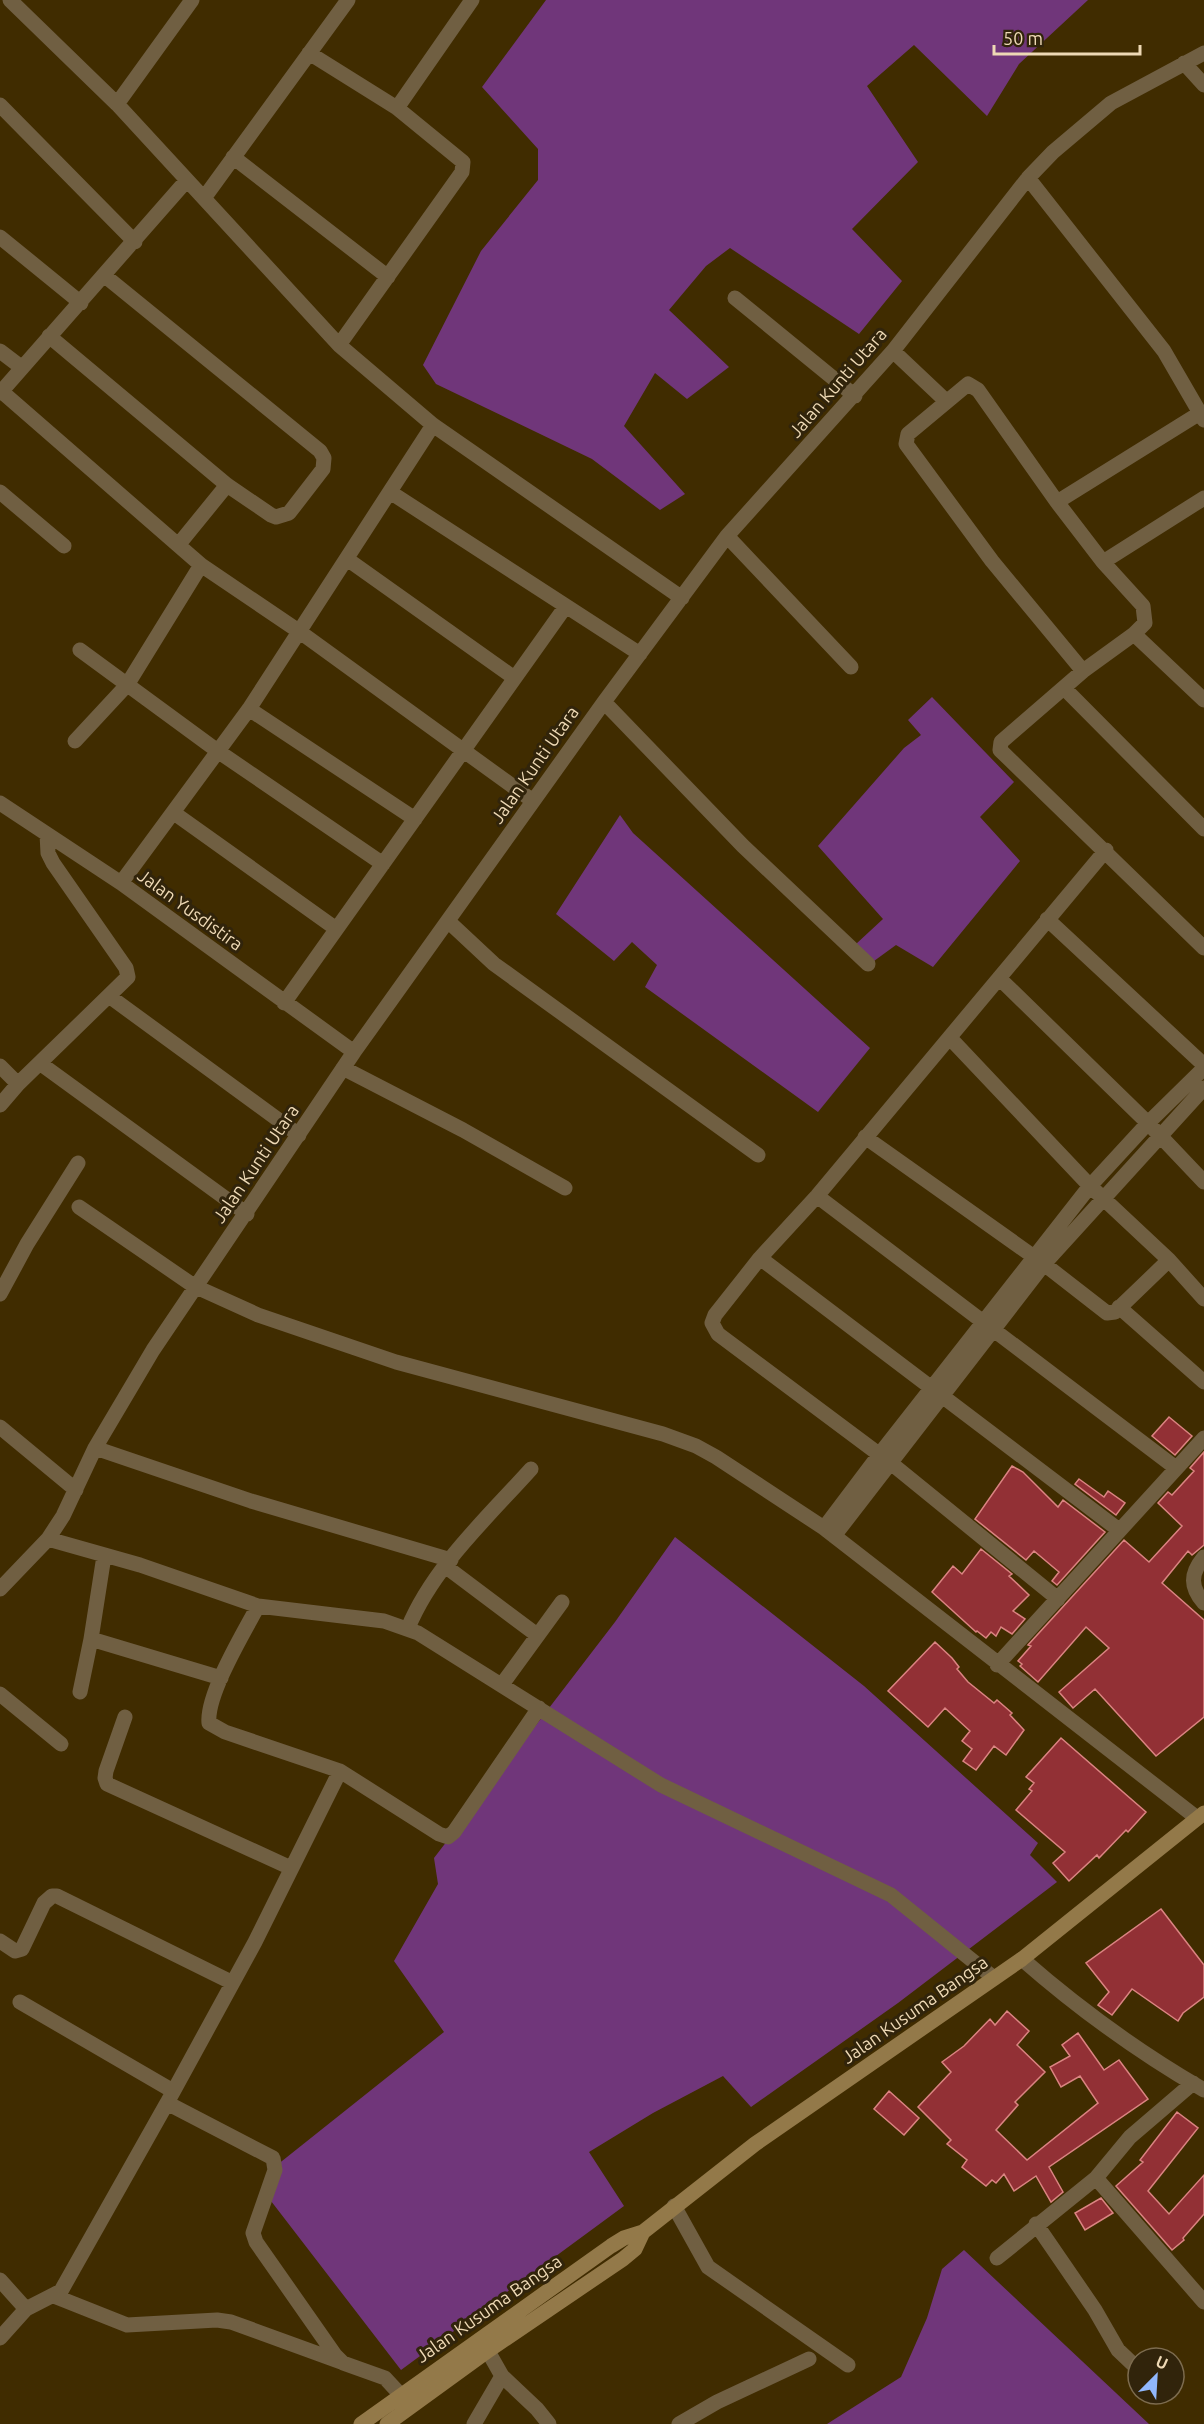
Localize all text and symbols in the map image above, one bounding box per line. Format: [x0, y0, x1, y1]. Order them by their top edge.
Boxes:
scale bar [994, 18, 1140, 56]
text: 50 m [1003, 28, 1043, 48]
street label: Jalan Kunti Utara [784, 324, 890, 441]
street label: Jalan Kunti Utara [486, 702, 582, 827]
street label: Jalan Yusdistira [134, 864, 247, 954]
street label: Jalan Kunti Utara [208, 1101, 302, 1226]
street label: Jalan Kusuma Bangsa [838, 1951, 991, 2067]
street label: Jalan Kusuma Bangsa [412, 2250, 565, 2366]
north arrow [1126, 2346, 1186, 2406]
text: U [1153, 2352, 1171, 2373]

